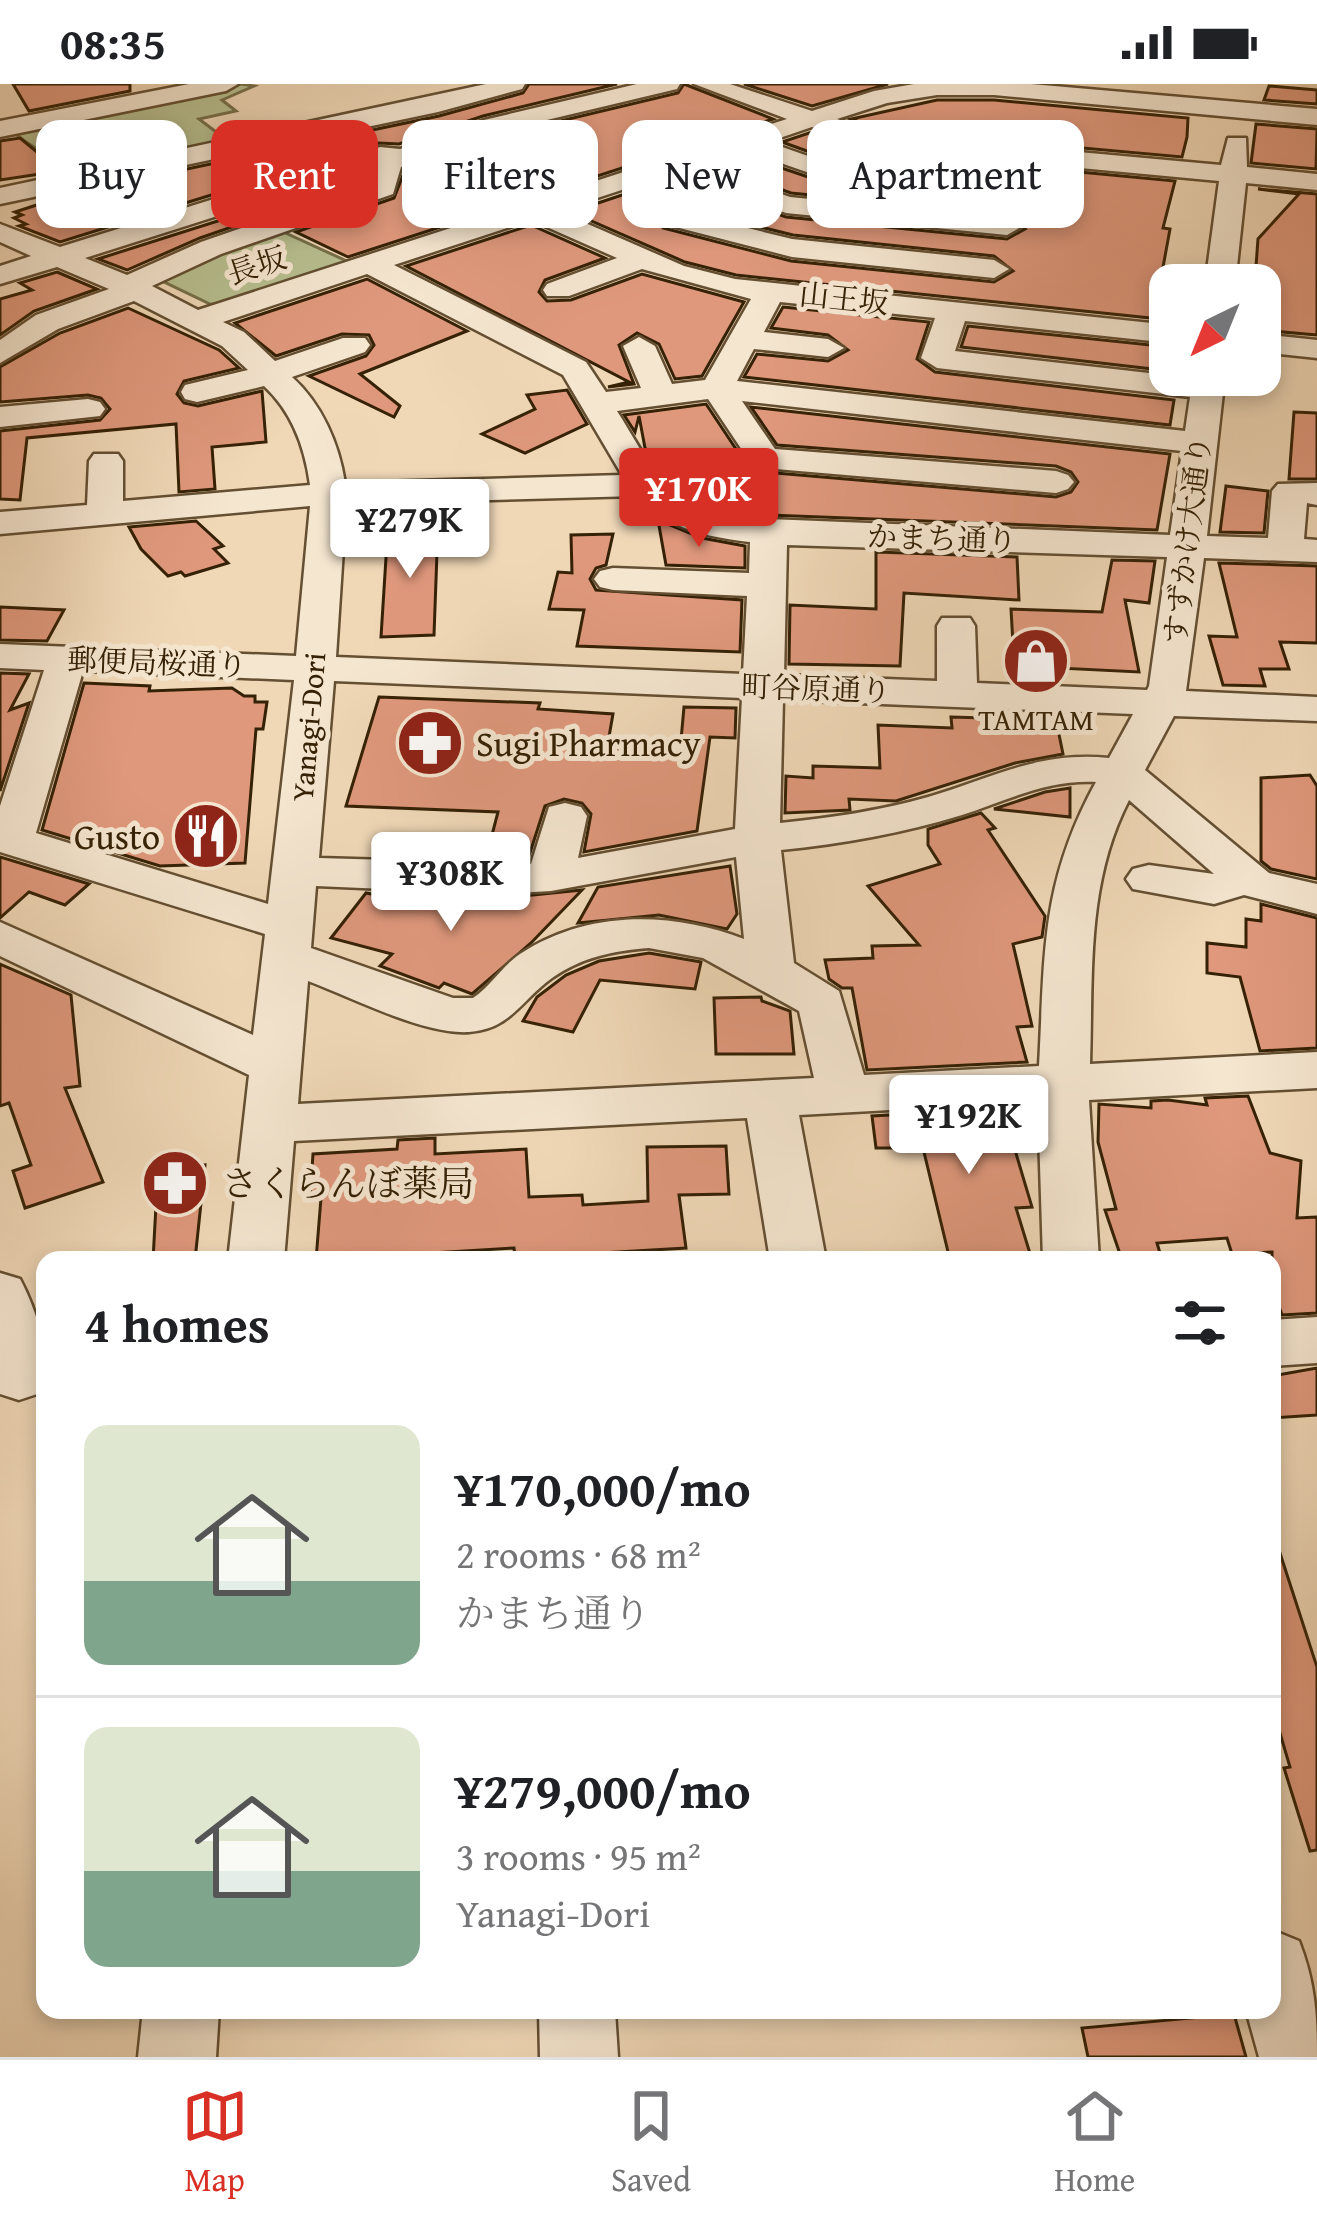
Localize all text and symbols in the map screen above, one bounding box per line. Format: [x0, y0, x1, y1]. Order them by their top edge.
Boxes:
text: 08:35 [60, 10, 166, 75]
chip: Buy [36, 120, 187, 228]
chip: Rent [211, 120, 378, 228]
chip: Filters [402, 120, 598, 228]
chip: New [622, 120, 783, 228]
chip: Apartment [807, 120, 1084, 228]
street label: 長坂 [221, 235, 292, 295]
north arrow [1149, 264, 1281, 396]
map controls [1149, 264, 1281, 396]
street label: 山王坂 [797, 271, 891, 325]
street label: すずかけ大通り [1152, 433, 1222, 647]
pin: ¥170K [615, 448, 783, 550]
text: ¥170K [646, 458, 752, 515]
pin: ¥279K [326, 479, 494, 581]
text: ¥279K [357, 489, 463, 546]
street label: かまち通り [866, 513, 1018, 563]
shop icon: TAMTAM [1001, 626, 1071, 696]
street label: 郵便局桜通り [66, 637, 248, 687]
street label: Yanagi-Dori [280, 651, 336, 803]
street label: 町谷原通り [740, 663, 892, 713]
place label: TAMTAM [978, 697, 1094, 741]
pharmacy icon: Sugi Pharmacy [395, 708, 465, 778]
place label: Sugi Pharmacy [476, 716, 701, 769]
restaurant icon: Gusto [171, 801, 241, 871]
place label: Gusto [74, 809, 160, 862]
pin: ¥308K [367, 832, 535, 934]
text: ¥308K [398, 842, 504, 899]
pin: ¥192K [885, 1075, 1053, 1177]
text: ¥192K [916, 1085, 1022, 1142]
pharmacy icon: さくらんぼ薬局 [140, 1148, 210, 1218]
place label: さくらんぼ薬局 [222, 1156, 474, 1209]
text: 4 homes [84, 1286, 270, 1361]
icon: filters [1167, 1290, 1233, 1356]
text: ¥170,000/mo [456, 1450, 751, 1525]
icon: home [180, 1473, 324, 1617]
text: 2 rooms · 68 m² [456, 1525, 701, 1582]
text: かまち通り [456, 1584, 651, 1641]
text: ¥279,000/mo [456, 1752, 751, 1827]
icon: home [180, 1775, 324, 1919]
text: 3 rooms · 95 m² [456, 1827, 701, 1884]
text: Yanagi-Dori [456, 1884, 650, 1941]
tab: Map [182, 2083, 248, 2203]
tab: Saved [611, 2083, 691, 2203]
tab: Home [1054, 2083, 1135, 2203]

